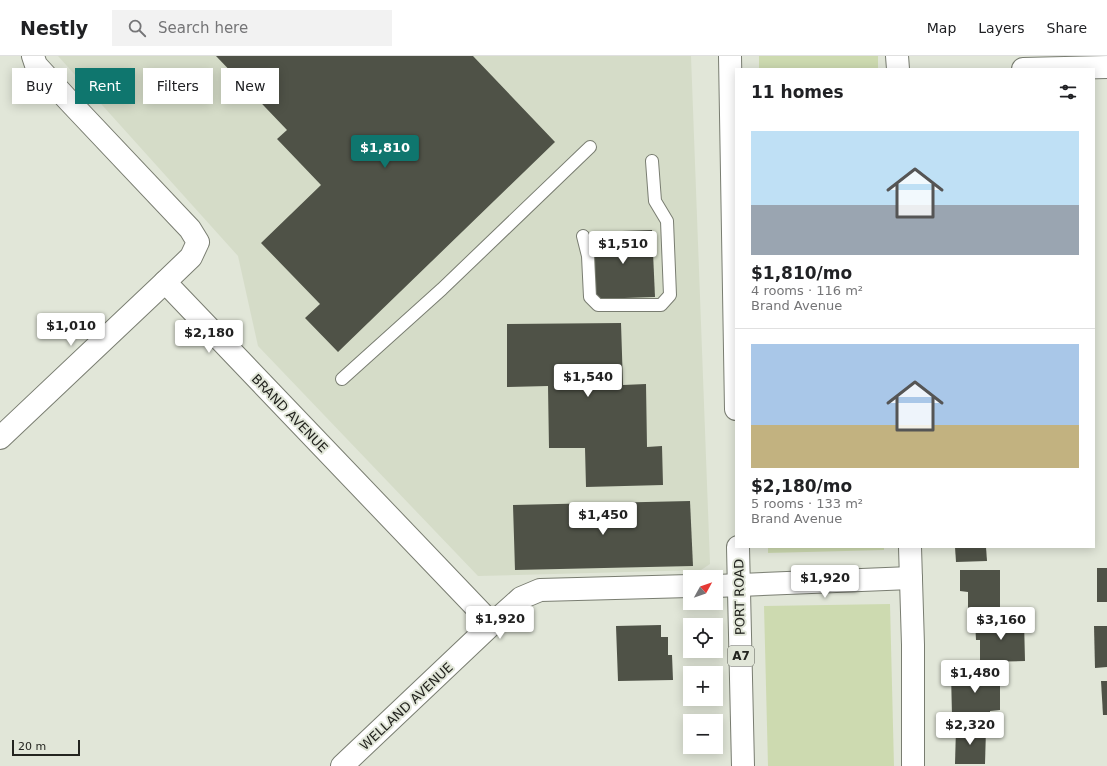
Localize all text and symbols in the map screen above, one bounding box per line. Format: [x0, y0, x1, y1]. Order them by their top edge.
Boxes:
search box [112, 10, 392, 46]
text: Nestly [20, 17, 88, 39]
icon: search [126, 17, 148, 39]
text: Search here [158, 19, 248, 37]
text: Map [927, 20, 956, 36]
text: Layers [978, 20, 1025, 36]
text: Share [1047, 20, 1087, 36]
chip: Buy [12, 68, 67, 104]
chip: Rent [75, 68, 135, 104]
chip: Filters [143, 68, 213, 104]
chip: New [221, 68, 279, 104]
icon: filters [1057, 81, 1079, 103]
text: 11 homes [751, 82, 844, 102]
pin: $1,810 [352, 135, 418, 169]
text: $1,810 [360, 140, 410, 155]
icon: home [879, 157, 951, 229]
pin: $1,510 [590, 231, 656, 265]
text: $1,510 [598, 236, 648, 251]
text: $1,810/mo [751, 263, 852, 283]
text: 4 rooms · 116 m² [751, 283, 863, 298]
text: Brand Avenue [751, 298, 842, 313]
pin: $1,010 [38, 313, 104, 347]
text: $1,010 [46, 318, 96, 333]
pin: $2,180 [176, 320, 242, 354]
text: $2,180 [184, 325, 234, 340]
pin: $1,540 [555, 364, 621, 398]
text: $1,540 [563, 369, 613, 384]
icon: home [879, 370, 951, 442]
street label: BRAND AVENUE [249, 371, 331, 456]
text: $2,180/mo [751, 476, 852, 496]
text: 5 rooms · 133 m² [751, 496, 863, 511]
pin: $1,450 [570, 502, 636, 536]
text: $1,450 [578, 507, 628, 522]
text: Brand Avenue [751, 511, 842, 526]
street label: PORT ROAD [731, 559, 748, 635]
pin: $1,920 [792, 565, 858, 599]
north arrow [683, 570, 723, 610]
map controls [683, 570, 723, 754]
text: $1,920 [800, 570, 850, 585]
pin: $1,920 [467, 606, 533, 640]
pin: $3,160 [968, 607, 1034, 641]
text: $1,920 [475, 611, 525, 626]
text: $3,160 [976, 612, 1026, 627]
button: locate [683, 618, 723, 658]
road number: A7 [728, 646, 754, 666]
street label: WELLAND AVENUE [357, 660, 456, 753]
pin: $1,480 [942, 660, 1008, 694]
text: $1,480 [950, 665, 1000, 680]
button: + [683, 666, 723, 706]
pin: $2,320 [937, 712, 1003, 746]
button: − [683, 714, 723, 754]
text: $2,320 [945, 717, 995, 732]
scale bar [12, 738, 80, 757]
text: 20 m [18, 740, 46, 753]

